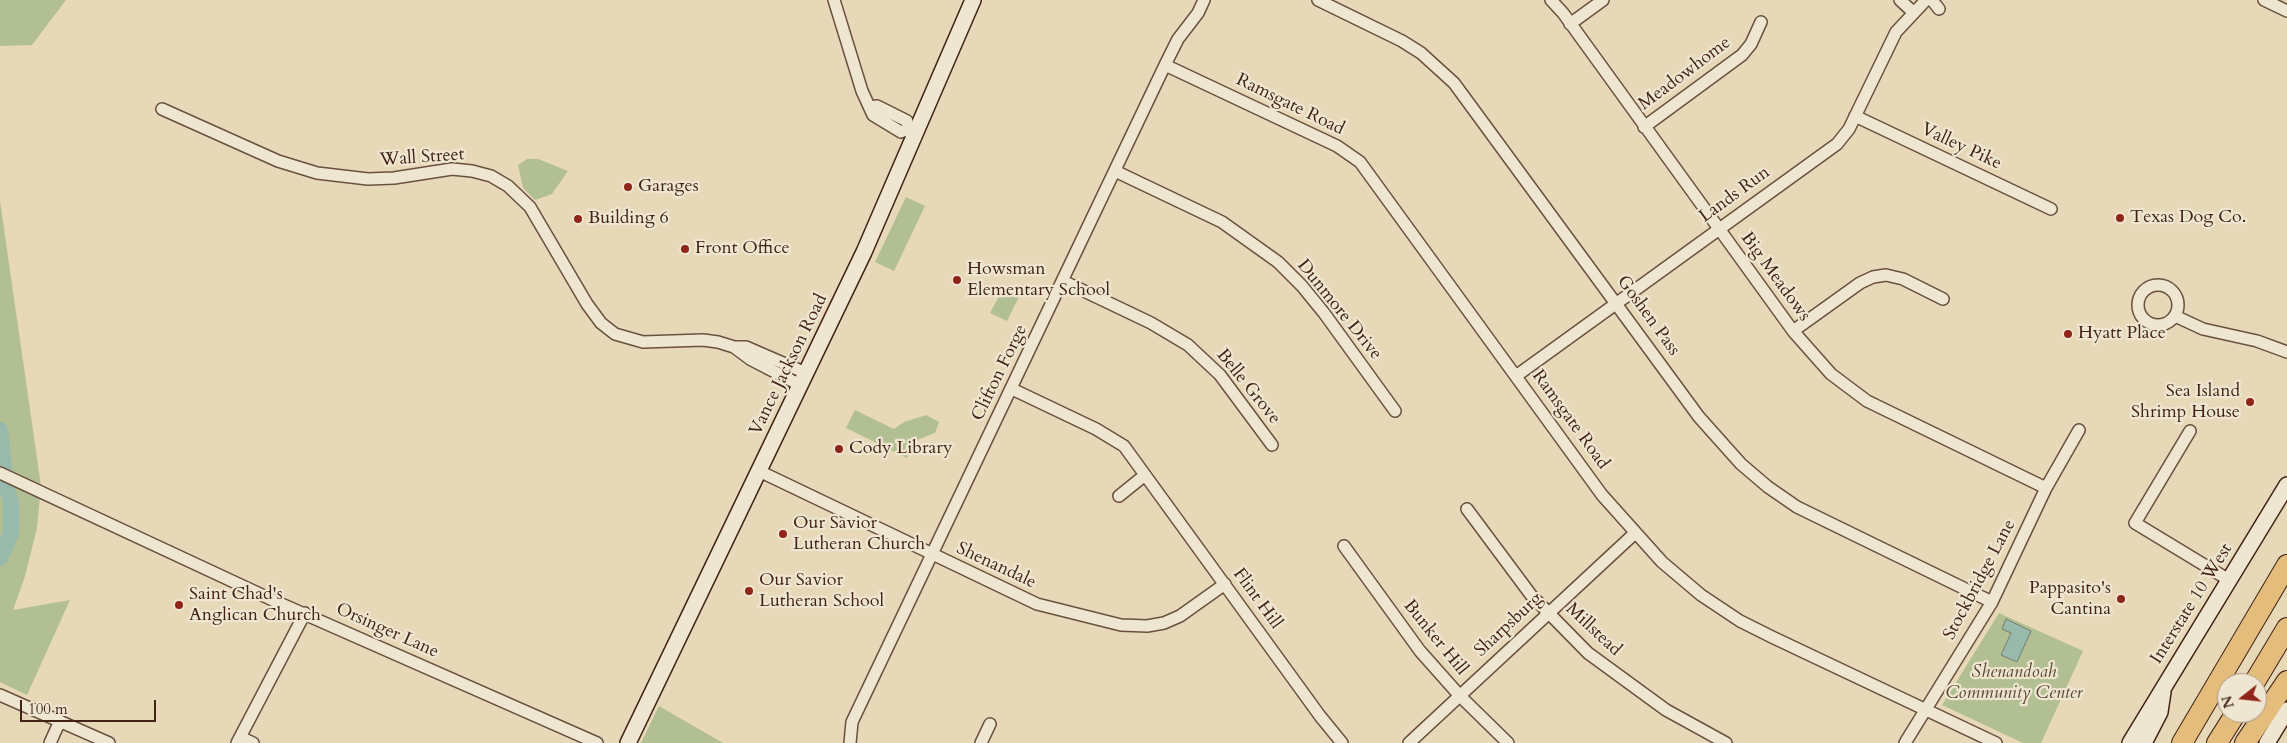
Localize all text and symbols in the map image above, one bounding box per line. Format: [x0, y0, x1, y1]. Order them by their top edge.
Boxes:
street label: Meadowhome [1635, 32, 1735, 116]
street label: Ramsgate Road [1232, 70, 1348, 140]
street label: Valley Pike [1917, 119, 2005, 175]
street label: Wall Street [379, 144, 465, 172]
street label: Lands Run [1696, 162, 1774, 228]
place label: Garages [638, 176, 699, 198]
marker: Garages [622, 181, 634, 193]
place label: Texas Dog Co. [2130, 207, 2246, 229]
place label: Building 6 [588, 208, 669, 230]
marker: Texas Dog Co. [2114, 212, 2126, 224]
marker: Building 6 [572, 213, 584, 225]
street label: Big Meadows [1735, 228, 1815, 326]
place label: Front Office [695, 238, 790, 260]
marker: Front Office [679, 243, 691, 255]
street label: Dunmore Drive [1292, 255, 1386, 365]
place label: Howsman Elementary School [967, 259, 1110, 302]
street label: Goshen Pass [1612, 272, 1684, 360]
marker: Howsman Elementary School [951, 274, 963, 286]
street label: Vance Jackson Road [745, 291, 833, 439]
street label: Clifton Forge [967, 321, 1033, 425]
place label: Hyatt Place [2078, 323, 2166, 345]
marker: Hyatt Place [2062, 328, 2074, 340]
street label: Belle Grove [1211, 345, 1285, 429]
street label: Ramsgate Road [1527, 366, 1613, 474]
place label: Sea Island Shrimp House [2131, 381, 2240, 424]
marker: Sea Island Shrimp House [2244, 396, 2256, 408]
place label: Cody Library [849, 438, 952, 460]
marker: Cody Library [833, 443, 845, 455]
place label: Our Savior Lutheran Church [793, 513, 925, 556]
street label: Stockbridge Lane [1939, 516, 2021, 644]
marker: Our Savior Lutheran Church [777, 528, 789, 540]
street label: Shenandale [953, 538, 1039, 594]
street label: Interstate 10 West [2146, 540, 2238, 668]
street label: Flint Hill [1228, 564, 1286, 634]
place label: Our Savior Lutheran School [759, 570, 884, 612]
place label: Pappasito's Cantina [2029, 578, 2111, 620]
place label: Saint Chad's Anglican Church [189, 584, 321, 626]
marker: Our Savior Lutheran School [743, 585, 755, 597]
street label: Sharpsburg [1471, 588, 1547, 662]
marker: Pappasito's Cantina [2115, 593, 2127, 605]
street label: Bunker Hill [1398, 596, 1472, 680]
marker: Saint Chad's Anglican Church [173, 599, 185, 611]
street label: Orsinger Lane [332, 599, 442, 663]
street label: Millstead [1561, 599, 1625, 661]
park label: Shenandoah Community Center [1945, 662, 2083, 704]
north arrow [2217, 673, 2267, 723]
scale bar [22, 690, 159, 722]
text: N [2217, 694, 2239, 710]
text: 100 m [28, 699, 68, 719]

